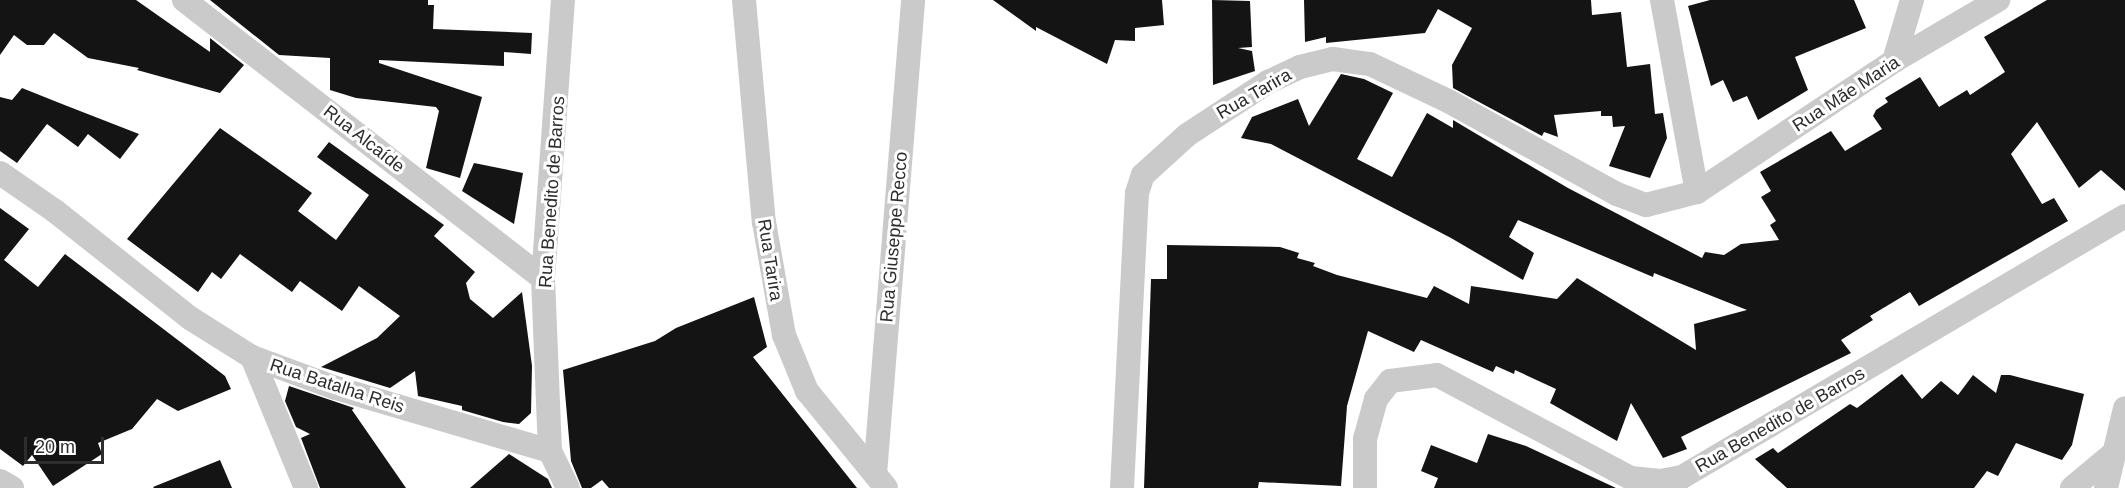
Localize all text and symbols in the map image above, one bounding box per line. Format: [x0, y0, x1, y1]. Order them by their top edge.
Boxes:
street label: Rua Mãe Maria [1789, 51, 1903, 137]
street label: Rua Tarira [1213, 64, 1295, 124]
street label: Rua Benedito de Barros [535, 95, 569, 289]
street label: Rua Alcaíde [319, 100, 409, 178]
street label: Rua Giuseppe Recco [876, 151, 912, 323]
street label: Rua Tarira [753, 217, 787, 303]
street label: Rua Batalha Reis [267, 354, 407, 418]
street label: Rua Benedito de Barros [1691, 363, 1869, 477]
scale bar [27, 425, 106, 463]
text: 20 m [35, 437, 75, 457]

